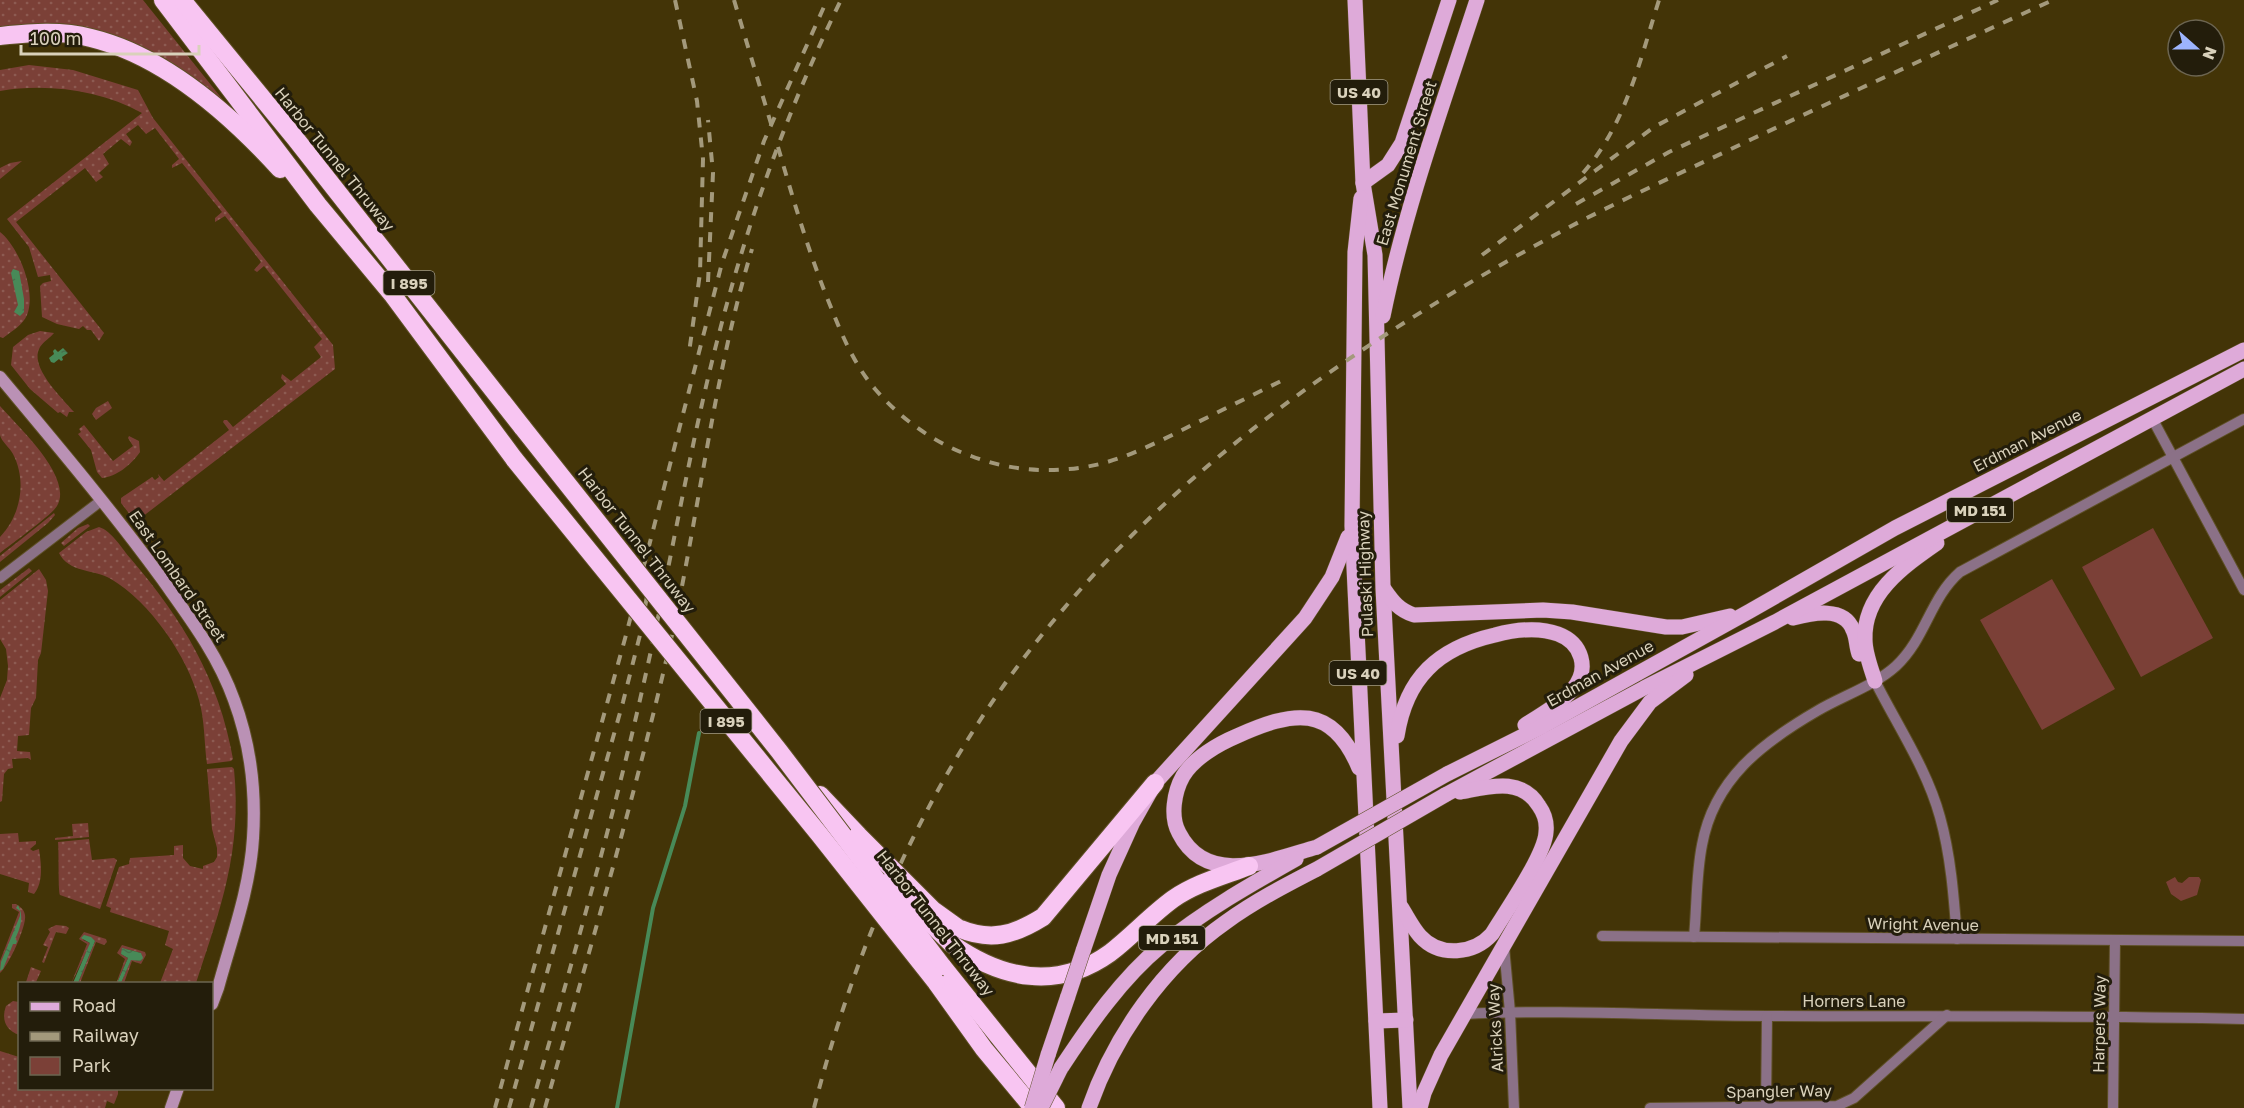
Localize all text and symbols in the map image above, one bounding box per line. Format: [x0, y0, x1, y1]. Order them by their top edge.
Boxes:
scale bar [21, 18, 200, 56]
north arrow [2166, 18, 2226, 78]
text: 100 m [30, 27, 81, 49]
text: N [2198, 44, 2222, 63]
street label: East Monument Street [1371, 78, 1441, 248]
road number: US 40 [1330, 80, 1388, 104]
street label: Harbor Tunnel Thruway [271, 83, 399, 235]
road number: I 895 [384, 271, 434, 295]
street label: Erdman Avenue [1969, 404, 2085, 476]
street label: Harbor Tunnel Thruway [574, 463, 700, 617]
road number: MD 151 [1947, 498, 2013, 522]
street label: East Lombard Street [125, 506, 231, 646]
street label: Pulaski Highway [1353, 510, 1377, 638]
street label: Erdman Avenue [1543, 635, 1657, 711]
road number: US 40 [1330, 661, 1386, 685]
road number: I 895 [700, 709, 752, 733]
street label: Harbor Tunnel Thruway [873, 846, 999, 1000]
street label: Wright Avenue [1867, 913, 1979, 935]
road number: MD 151 [1139, 926, 1205, 950]
street label: Harpers Way [2088, 975, 2110, 1073]
legend [18, 982, 213, 1090]
street label: Alricks Way [1483, 983, 1507, 1073]
street label: Horners Lane [1802, 991, 1906, 1011]
text: Road [72, 994, 116, 1016]
text: Railway [72, 1024, 139, 1046]
text: Park [72, 1054, 111, 1076]
street label: Spangler Way [1726, 1080, 1832, 1102]

